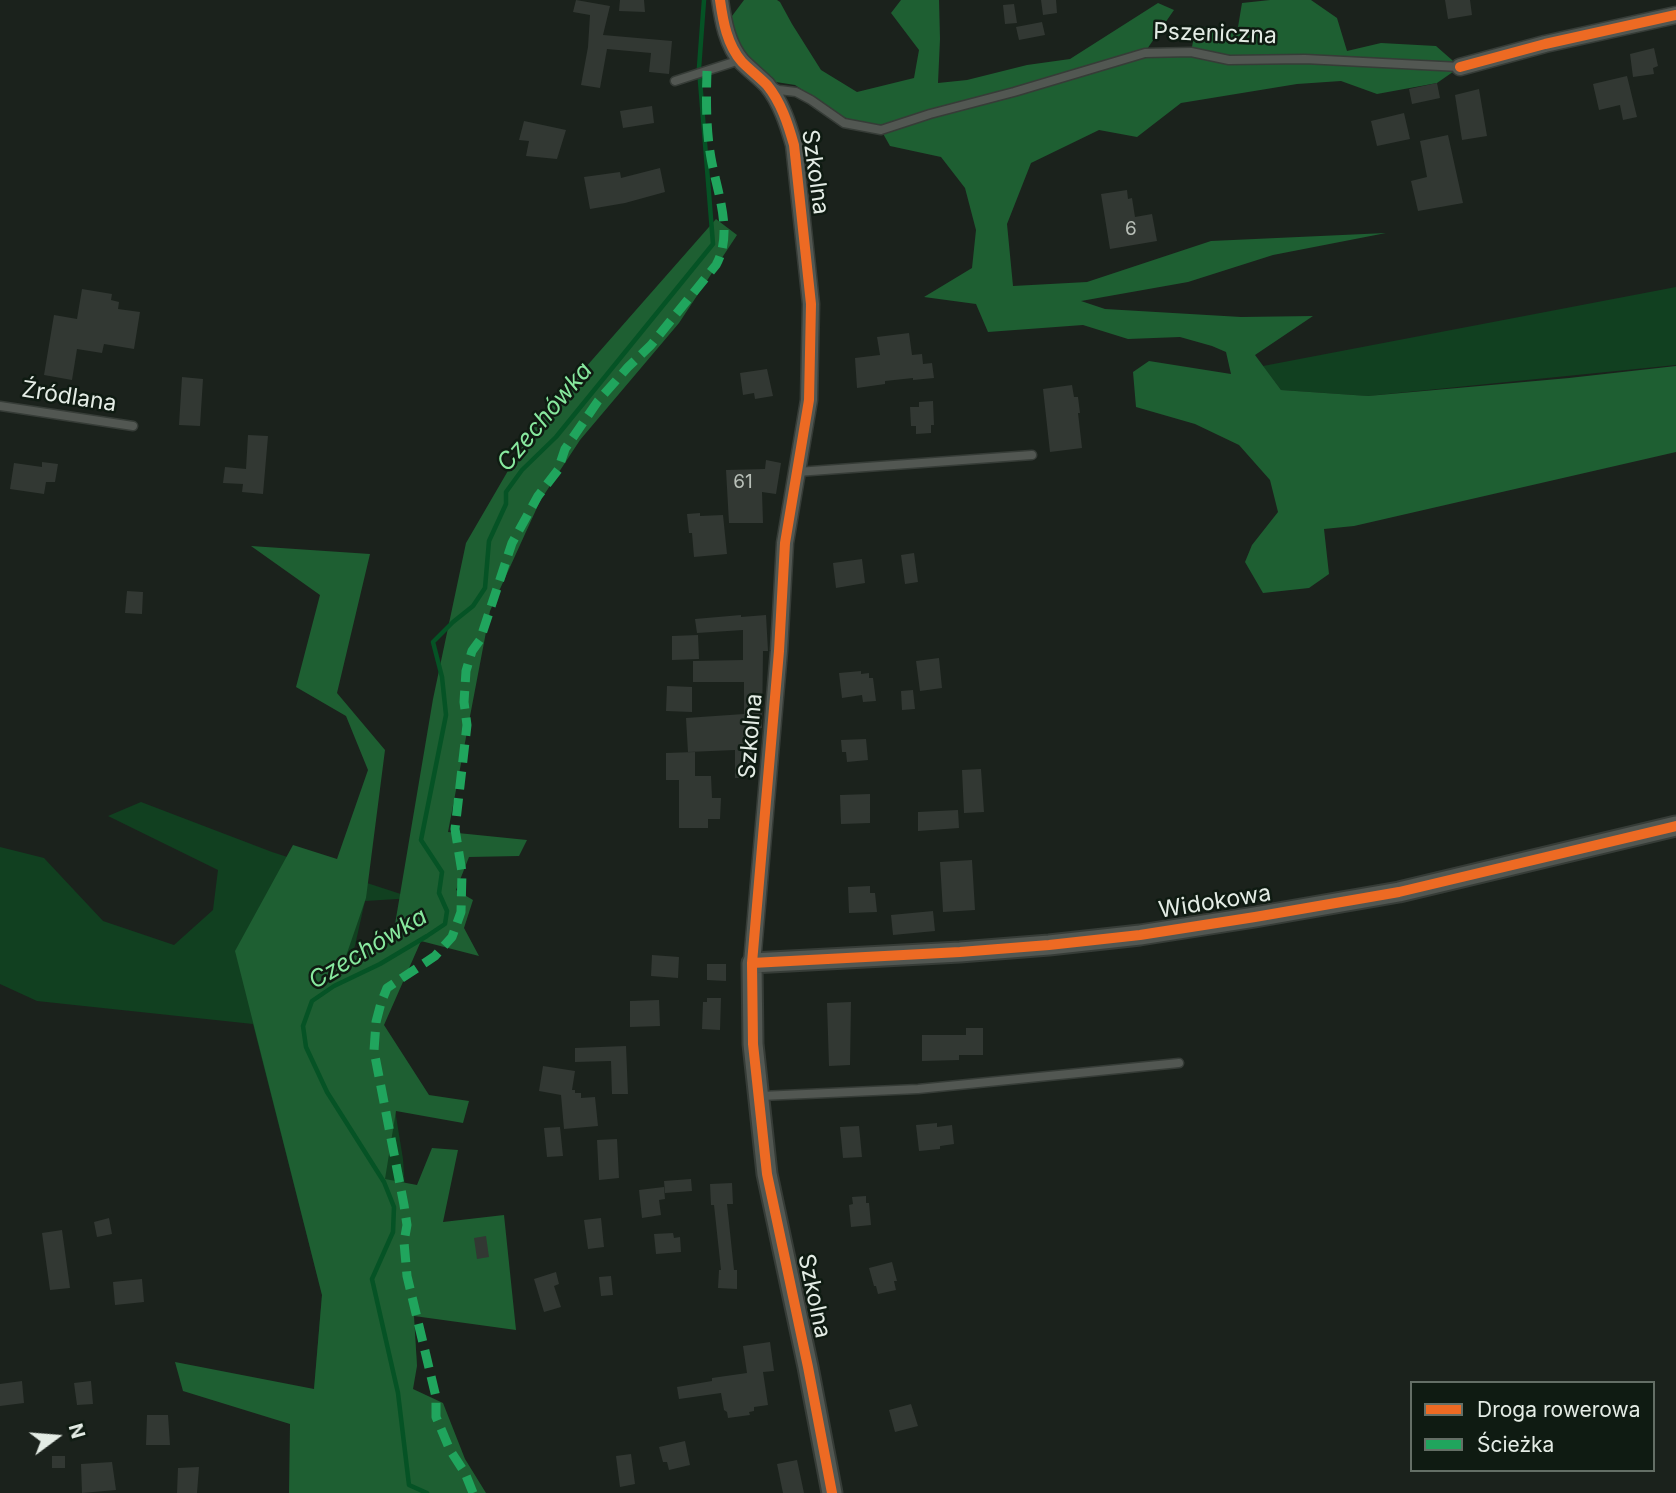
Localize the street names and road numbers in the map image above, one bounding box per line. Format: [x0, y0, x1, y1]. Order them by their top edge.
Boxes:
street label: Pszeniczna [1153, 18, 1277, 50]
street label: Szkolna [795, 128, 835, 216]
street label: Źródlana [20, 376, 118, 418]
street label: Szkolna [734, 692, 768, 780]
street label: Widokowa [1157, 880, 1273, 924]
street label: Szkolna [792, 1251, 836, 1341]

